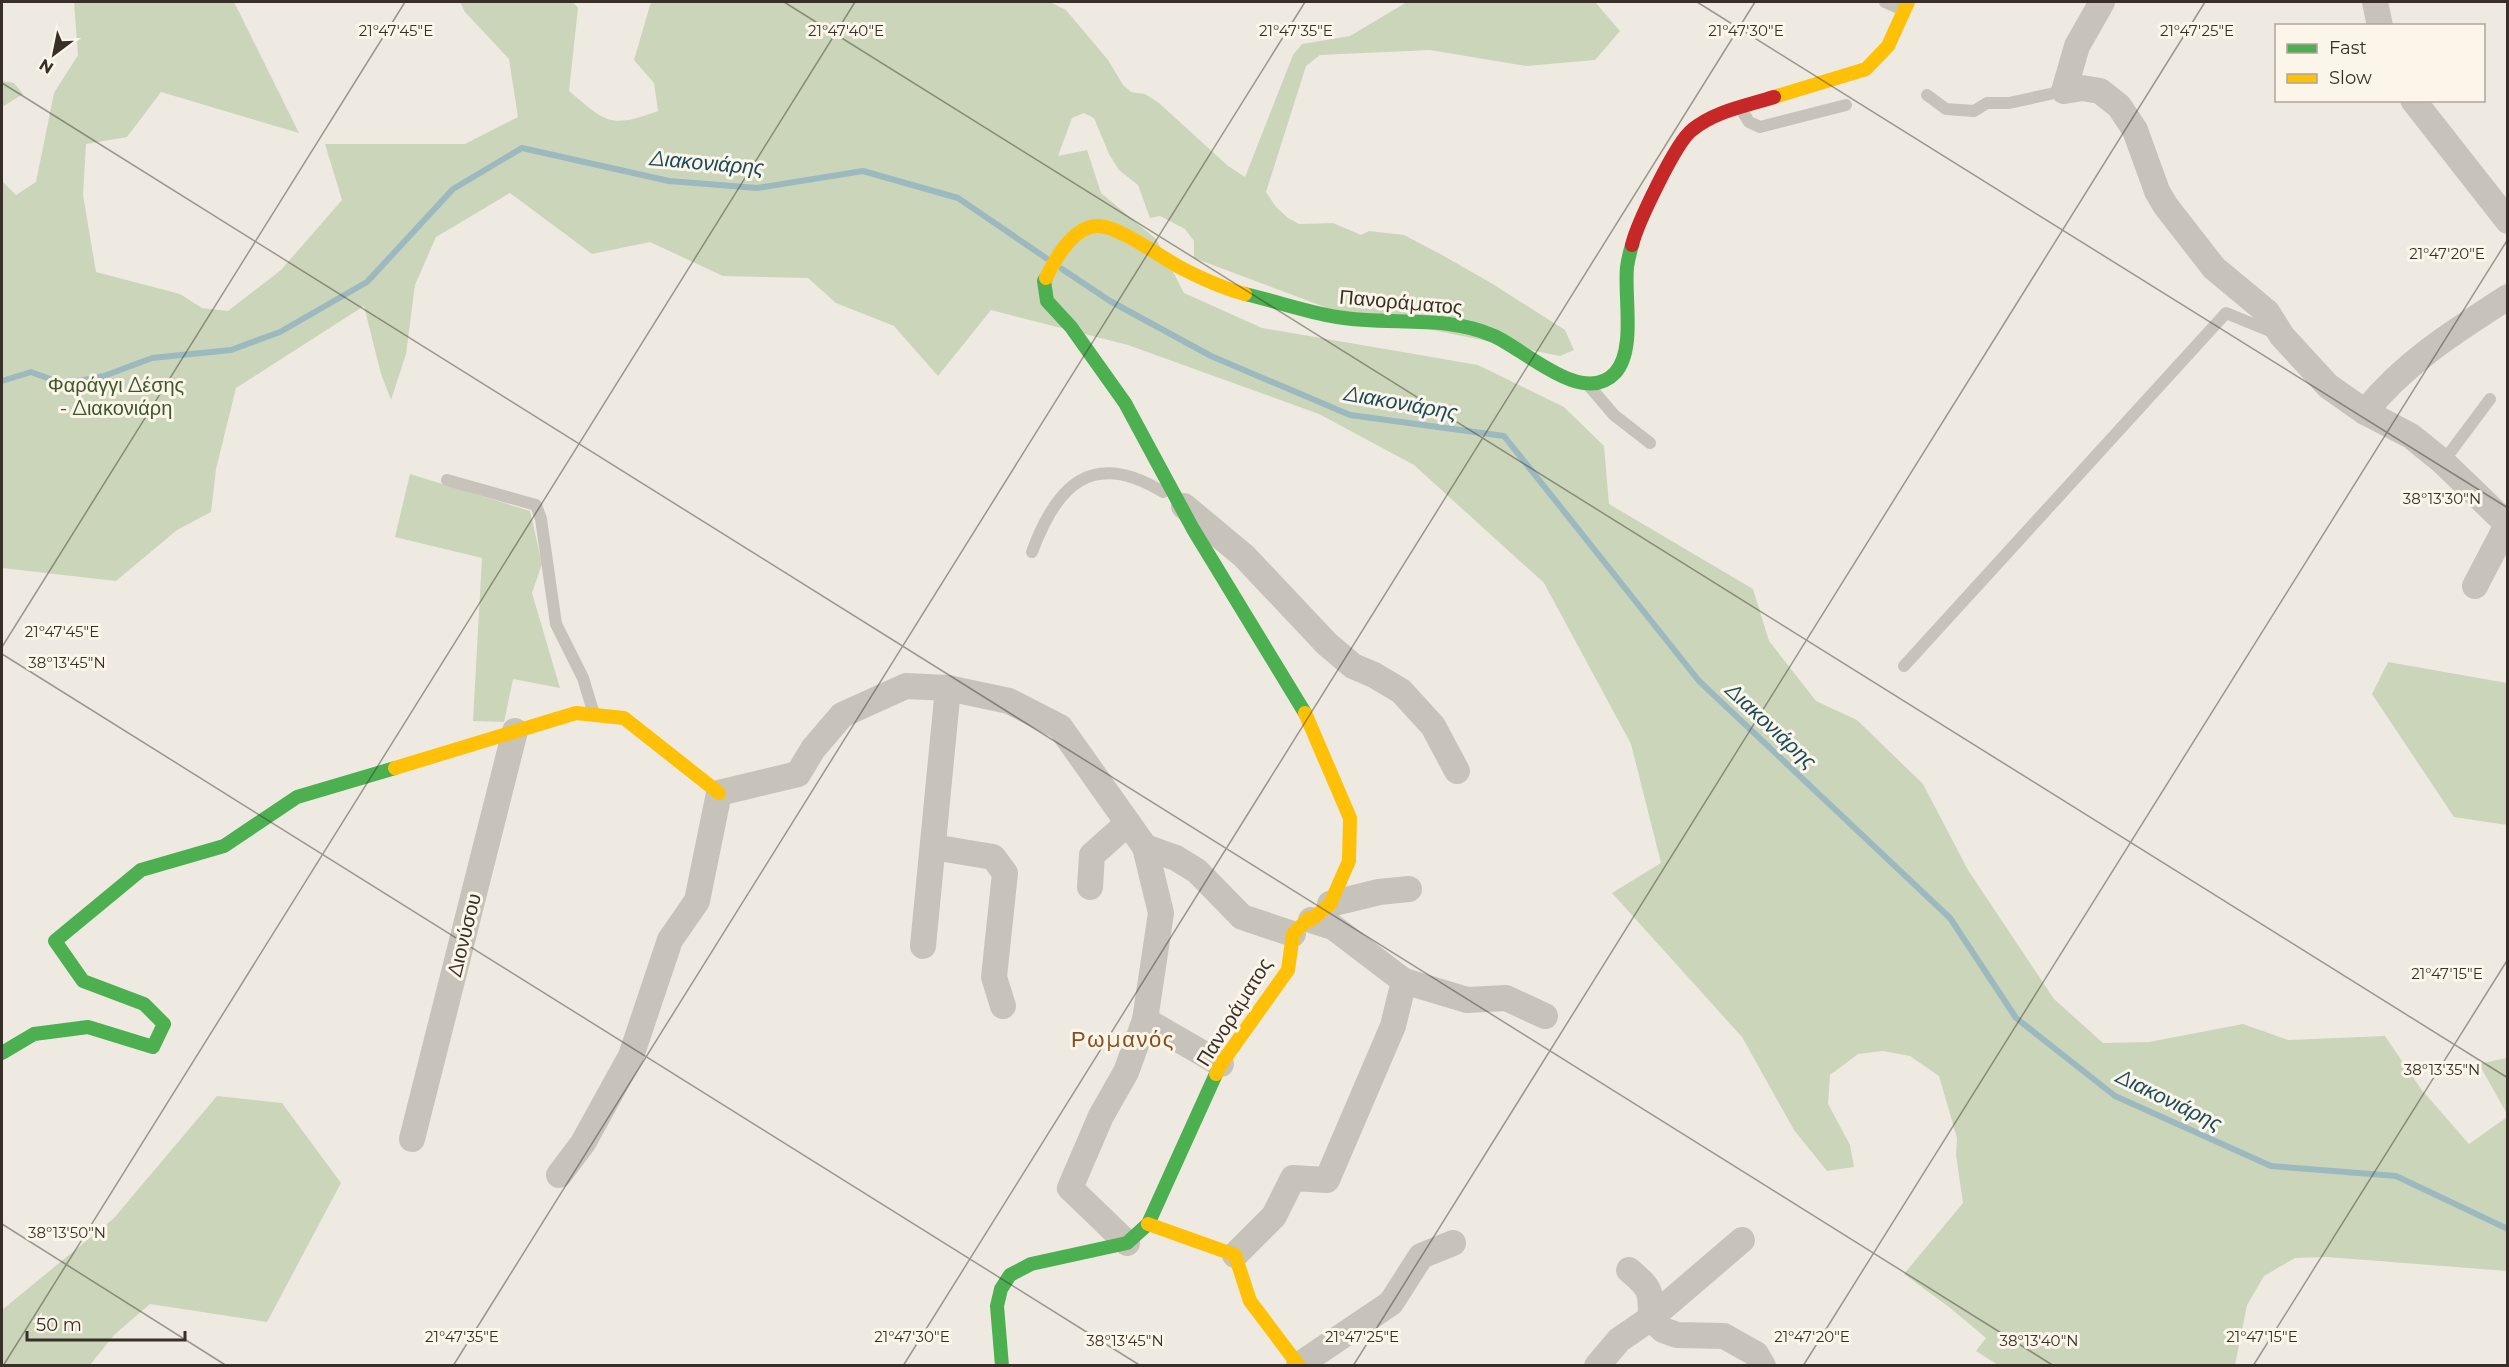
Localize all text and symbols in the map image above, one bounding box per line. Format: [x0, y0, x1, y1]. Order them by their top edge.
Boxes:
text: 21°47'45"E [359, 21, 433, 40]
text: 21°47'40"E [808, 21, 884, 40]
text: 21°47'35"E [1259, 21, 1333, 40]
text: 21°47'30"E [1708, 21, 1784, 40]
text: 21°47'25"E [2160, 21, 2234, 40]
north arrow [24, 24, 84, 84]
legend [2275, 24, 2485, 102]
text: Fast [2329, 37, 2367, 59]
text: N [36, 55, 57, 78]
text: Slow [2329, 67, 2372, 89]
water label: Διακονιάρης [647, 145, 766, 180]
text: 21°47'20"E [2409, 244, 2485, 263]
street label: Πανοράματος [1338, 285, 1464, 319]
park label: Φαράγγι Δέσης - Διακονιάρη [48, 373, 185, 420]
water label: Διακονιάρης [1340, 380, 1460, 425]
text: 38°13'30"N [2403, 489, 2481, 508]
text: 21°47'45"E [25, 622, 99, 641]
text: 38°13'45"N [28, 653, 106, 672]
water label: Διακονιάρης [1719, 676, 1822, 774]
street label: Διονύσου [442, 891, 486, 979]
street label: Πανοράματος [1191, 953, 1277, 1071]
text: 21°47'15"E [2411, 964, 2483, 983]
district label: Ρωμανός [1071, 1026, 1175, 1053]
text: 38°13'35"N [2404, 1060, 2480, 1079]
water label: Διακονιάρης [2110, 1062, 2227, 1136]
text: 38°13'50"N [28, 1223, 106, 1242]
scale bar [27, 1304, 184, 1342]
text: 50 m [36, 1314, 82, 1336]
text: 21°47'35"E [425, 1327, 499, 1346]
text: 21°47'30"E [874, 1327, 950, 1346]
text: 21°47'25"E [1325, 1327, 1399, 1346]
text: 21°47'20"E [1774, 1327, 1850, 1346]
text: 21°47'15"E [2226, 1327, 2298, 1346]
text: 38°13'45"N [1086, 1331, 1164, 1350]
text: 38°13'40"N [2000, 1331, 2078, 1350]

